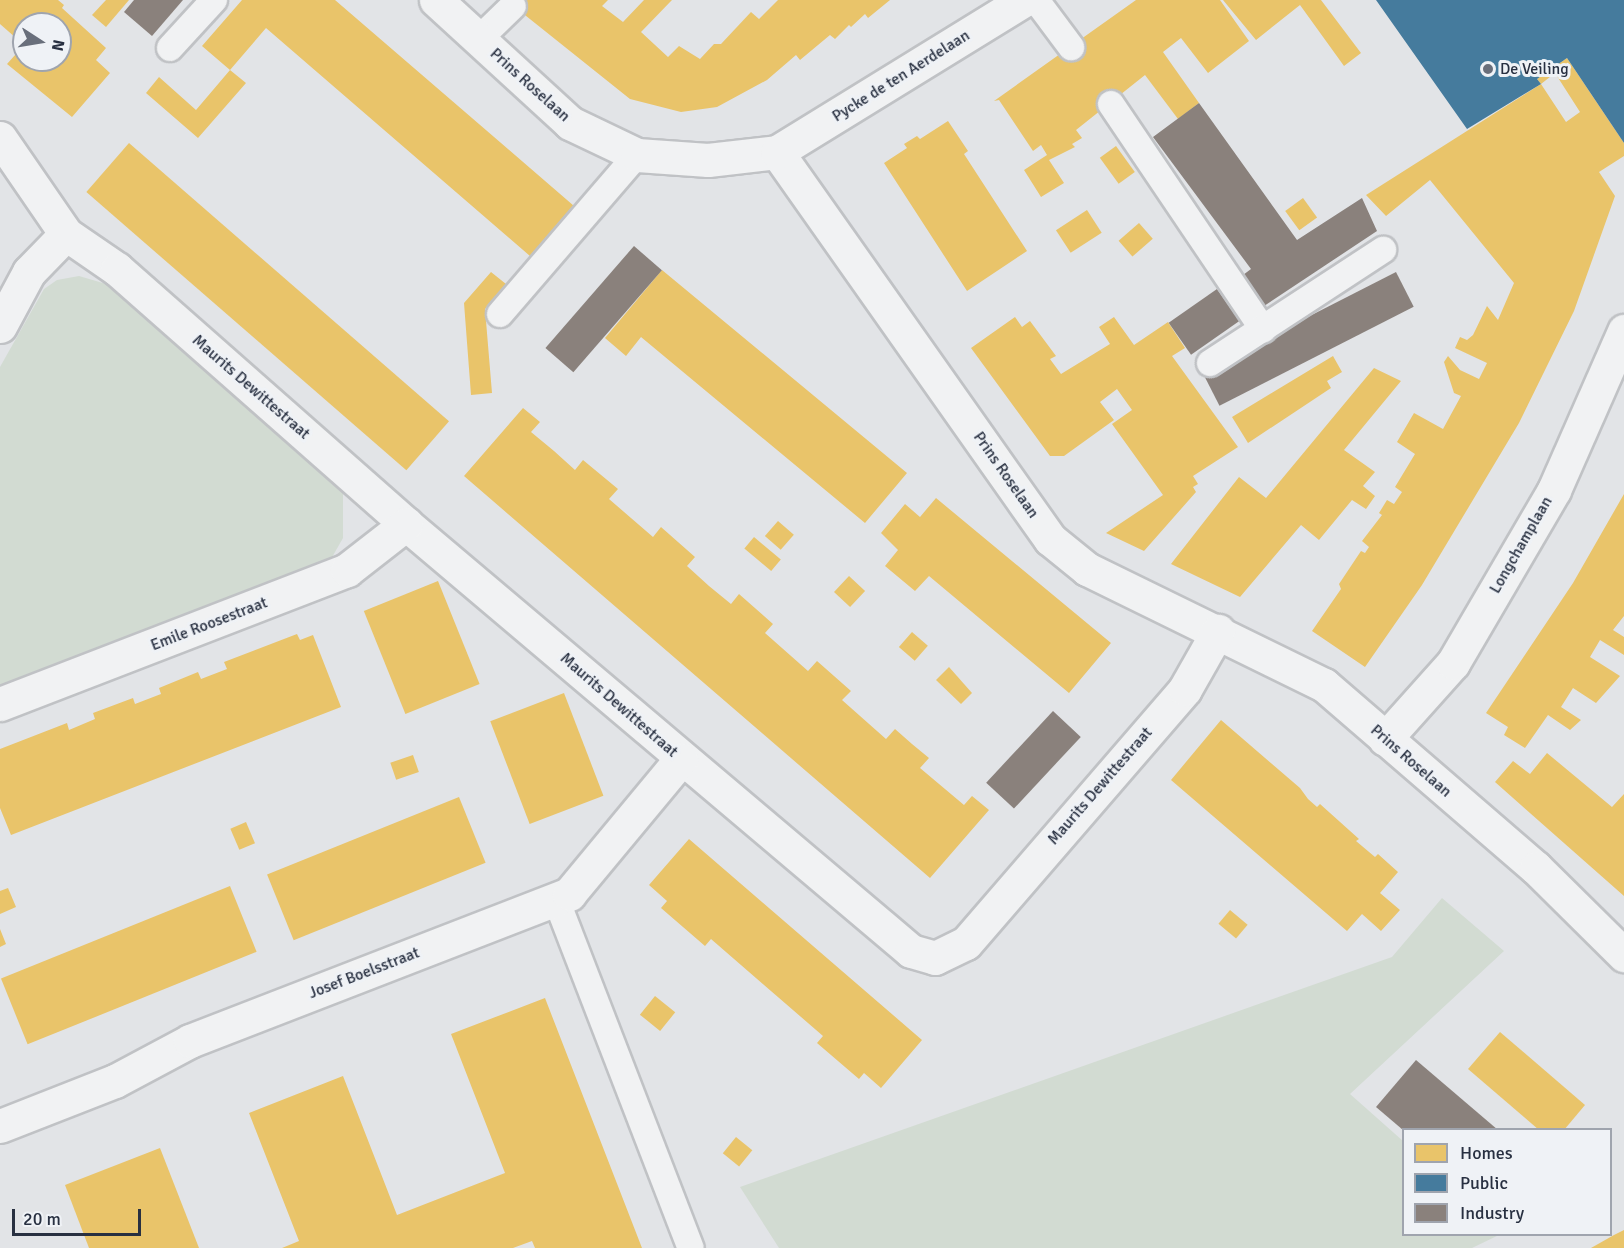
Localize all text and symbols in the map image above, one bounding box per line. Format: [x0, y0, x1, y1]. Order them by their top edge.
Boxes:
north arrow [12, 12, 72, 72]
street label: Pycke de ten Aerdelaan [829, 26, 973, 126]
text: N [47, 38, 69, 53]
street label: Prins Roselaan [486, 44, 574, 126]
place label: De Veiling [1500, 59, 1569, 79]
marker: De Veiling [1481, 62, 1495, 76]
street label: Maurits Dewittestraat [188, 331, 314, 443]
street label: Prins Roselaan [969, 428, 1043, 522]
street label: Longchamplaan [1486, 493, 1556, 597]
street label: Emile Roosestraat [148, 593, 270, 655]
street label: Maurits Dewittestraat [556, 649, 682, 761]
street label: Prins Roselaan [1367, 721, 1455, 801]
street label: Maurits Dewittestraat [1044, 723, 1156, 849]
street label: Josef Boelsstraat [306, 943, 422, 1003]
legend [1402, 1128, 1612, 1236]
text: Homes [1460, 1142, 1513, 1164]
text: Public [1460, 1172, 1508, 1194]
scale bar [15, 1197, 144, 1235]
text: Industry [1460, 1202, 1524, 1224]
text: 20 m [23, 1208, 61, 1230]

